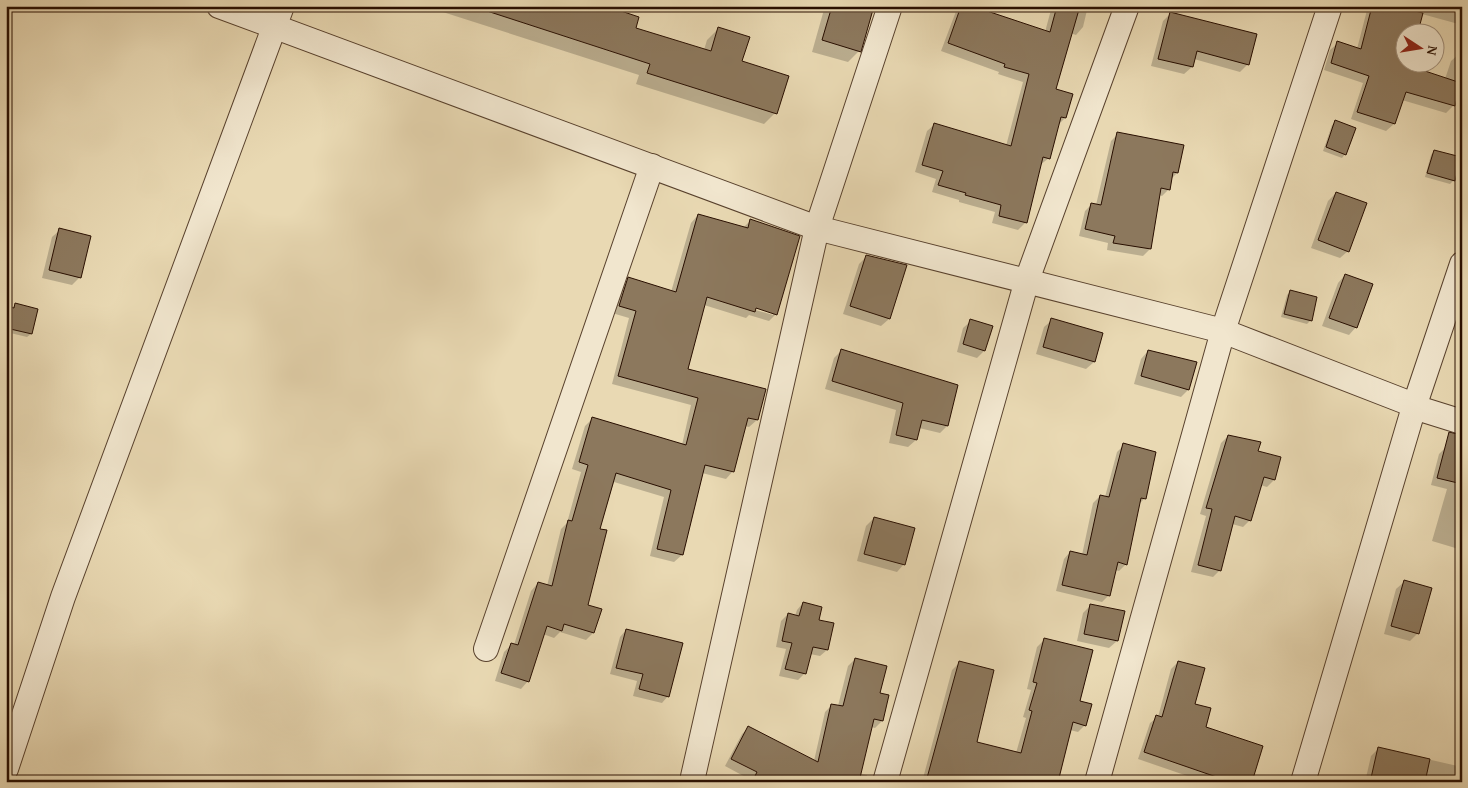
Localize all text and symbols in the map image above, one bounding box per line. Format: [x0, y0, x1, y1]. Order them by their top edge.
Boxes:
north arrow [1396, 22, 1446, 72]
text: N [1422, 44, 1443, 58]

